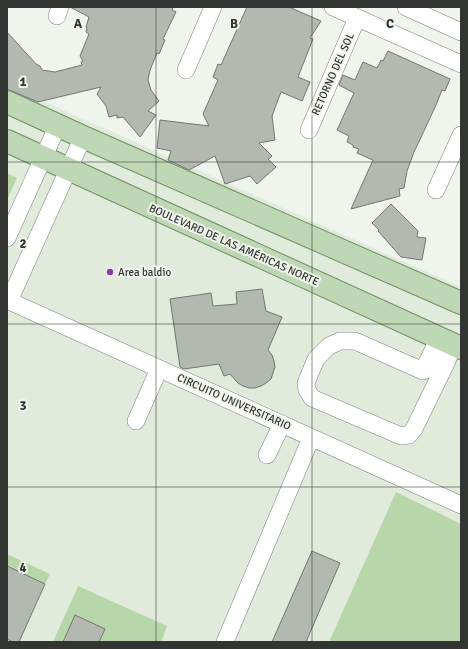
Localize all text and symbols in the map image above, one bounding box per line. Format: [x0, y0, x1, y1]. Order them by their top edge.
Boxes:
text: A [74, 16, 83, 32]
text: B [230, 16, 238, 32]
text: C [386, 16, 394, 32]
street label: RETORNO DEL SOL [309, 30, 357, 117]
text: 1 [19, 74, 27, 90]
street label: BOULEVARD DE LAS AMÉRICAS NORTE [147, 201, 321, 289]
text: 2 [19, 236, 27, 252]
place label: Area baldio [118, 266, 171, 279]
marker: Area baldio [105, 267, 115, 277]
street label: CIRCUITO UNIVERSITARIO [175, 371, 293, 433]
text: 3 [19, 398, 27, 414]
text: 4 [19, 560, 27, 576]

